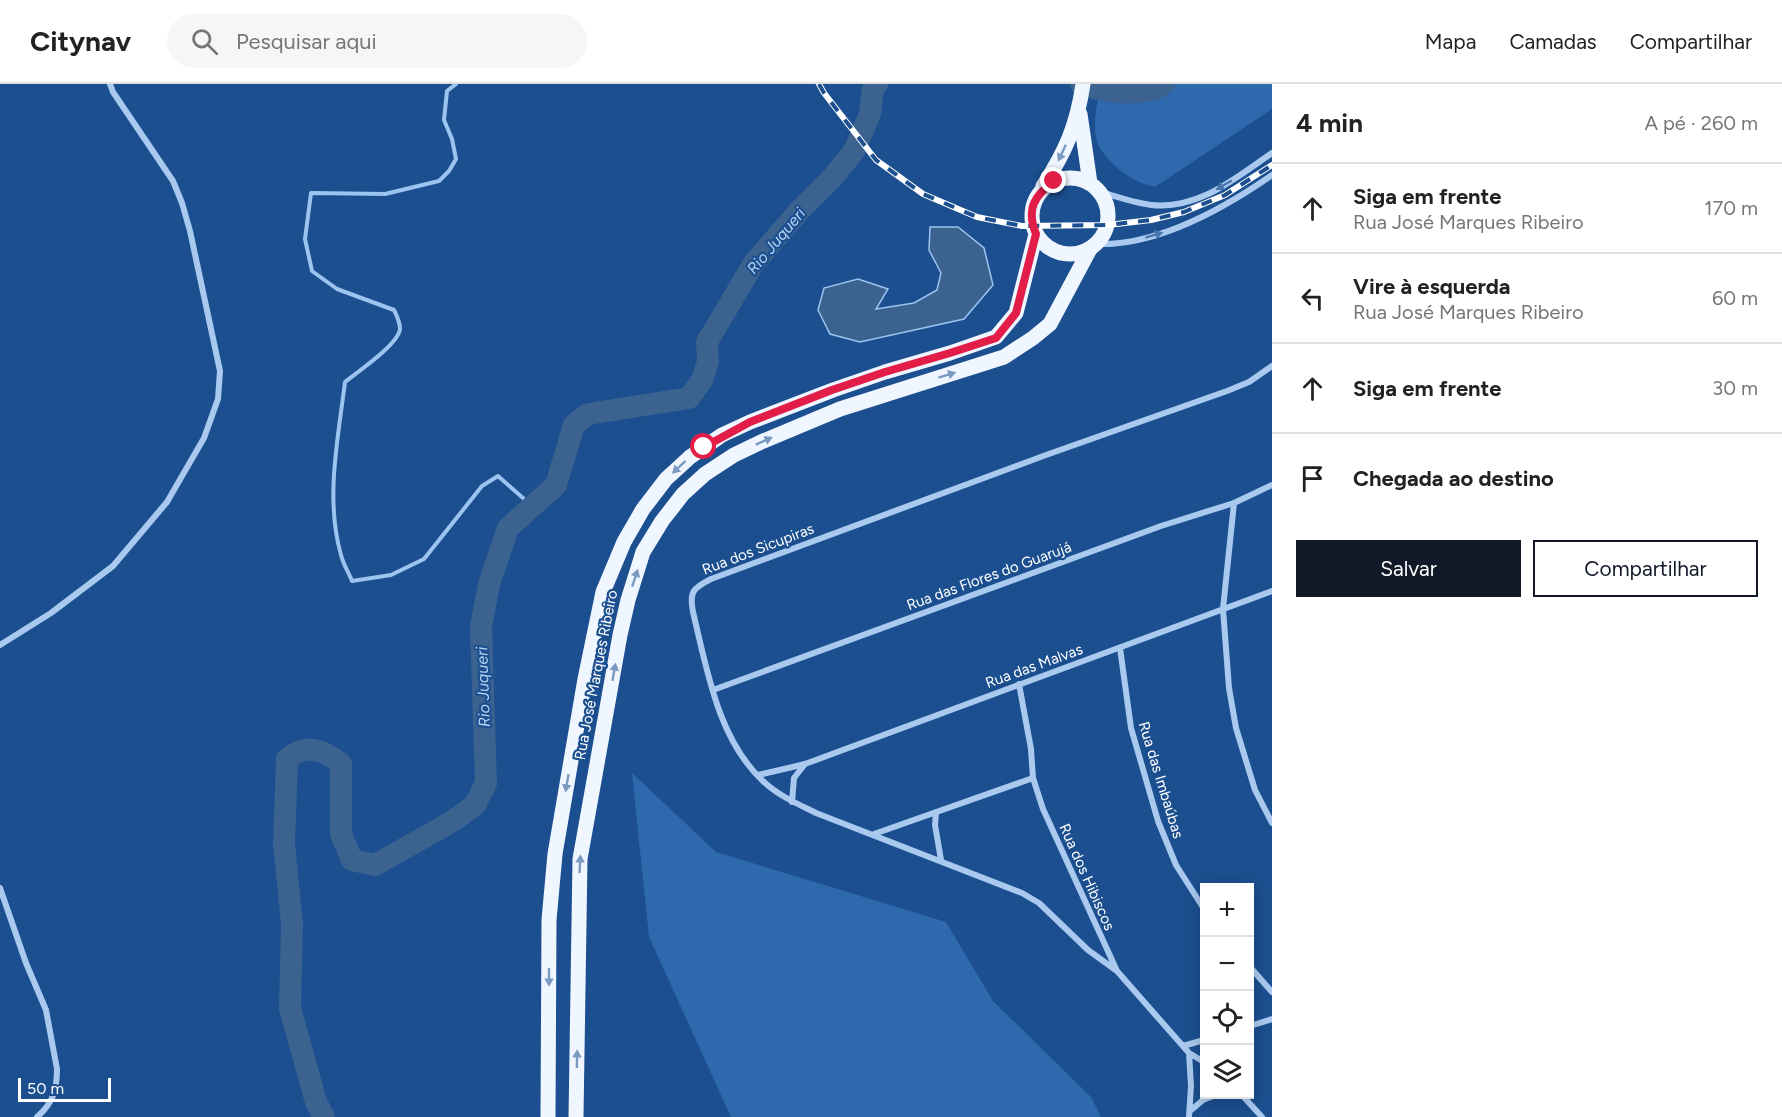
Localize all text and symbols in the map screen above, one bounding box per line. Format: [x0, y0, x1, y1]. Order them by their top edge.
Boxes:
search box [167, 14, 587, 68]
text: Citynav [30, 24, 131, 58]
icon: search [188, 25, 221, 58]
text: Pesquisar aqui [236, 28, 377, 55]
text: Mapa [1425, 29, 1476, 54]
text: Camadas [1509, 29, 1597, 54]
text: Compartilhar [1630, 29, 1752, 54]
text: 4 min [1296, 107, 1363, 139]
text: A pé · 260 m [1645, 111, 1758, 135]
one-way arrow [1058, 145, 1067, 162]
route end [1040, 167, 1066, 193]
one-way arrow [1216, 180, 1232, 191]
text: Siga em frente [1353, 183, 1501, 210]
icon: ahead [1296, 192, 1329, 225]
text: 170 m [1704, 196, 1758, 220]
water label: Rio Juqueri [743, 204, 809, 278]
text: Rua José Marques Ribeiro [1353, 210, 1584, 234]
one-way arrow [1145, 230, 1163, 239]
text: Vire à esquerda [1353, 273, 1511, 300]
icon: left [1296, 282, 1329, 315]
text: 60 m [1712, 286, 1758, 310]
text: Rua José Marques Ribeiro [1353, 300, 1584, 324]
one-way arrow [938, 370, 956, 379]
icon: ahead [1296, 372, 1329, 405]
text: Siga em frente [1353, 375, 1501, 402]
text: 30 m [1712, 376, 1758, 400]
route start [690, 433, 716, 459]
one-way arrow [755, 436, 773, 446]
one-way arrow [672, 460, 687, 473]
icon: arrive [1296, 462, 1329, 495]
text: Chegada ao destino [1353, 465, 1554, 492]
street label: Rua dos Sicupiras [699, 519, 817, 579]
street label: Rua das Flores do Guarujá [904, 538, 1074, 614]
button: Salvar [1296, 540, 1521, 597]
button: Compartilhar [1533, 540, 1758, 597]
one-way arrow [631, 569, 640, 587]
street label: Rua José Marques Ribeiro [571, 588, 621, 762]
street label: Rua das Malvas [983, 640, 1085, 692]
water label: Rio Juqueri [472, 646, 494, 728]
one-way arrow [609, 662, 618, 681]
street label: Rua das Imbaúbas [1135, 719, 1187, 841]
one-way arrow [562, 773, 571, 792]
street label: Rua dos Hibiscos [1055, 821, 1119, 933]
one-way arrow [576, 854, 585, 873]
map controls [1200, 883, 1254, 1099]
button: + [1200, 883, 1254, 937]
button: − [1200, 937, 1254, 991]
one-way arrow [544, 967, 554, 986]
button: locate [1200, 991, 1254, 1045]
button: layers [1200, 1045, 1254, 1099]
one-way arrow [572, 1049, 582, 1068]
scale bar [18, 1075, 111, 1102]
text: 50 m [27, 1079, 64, 1098]

